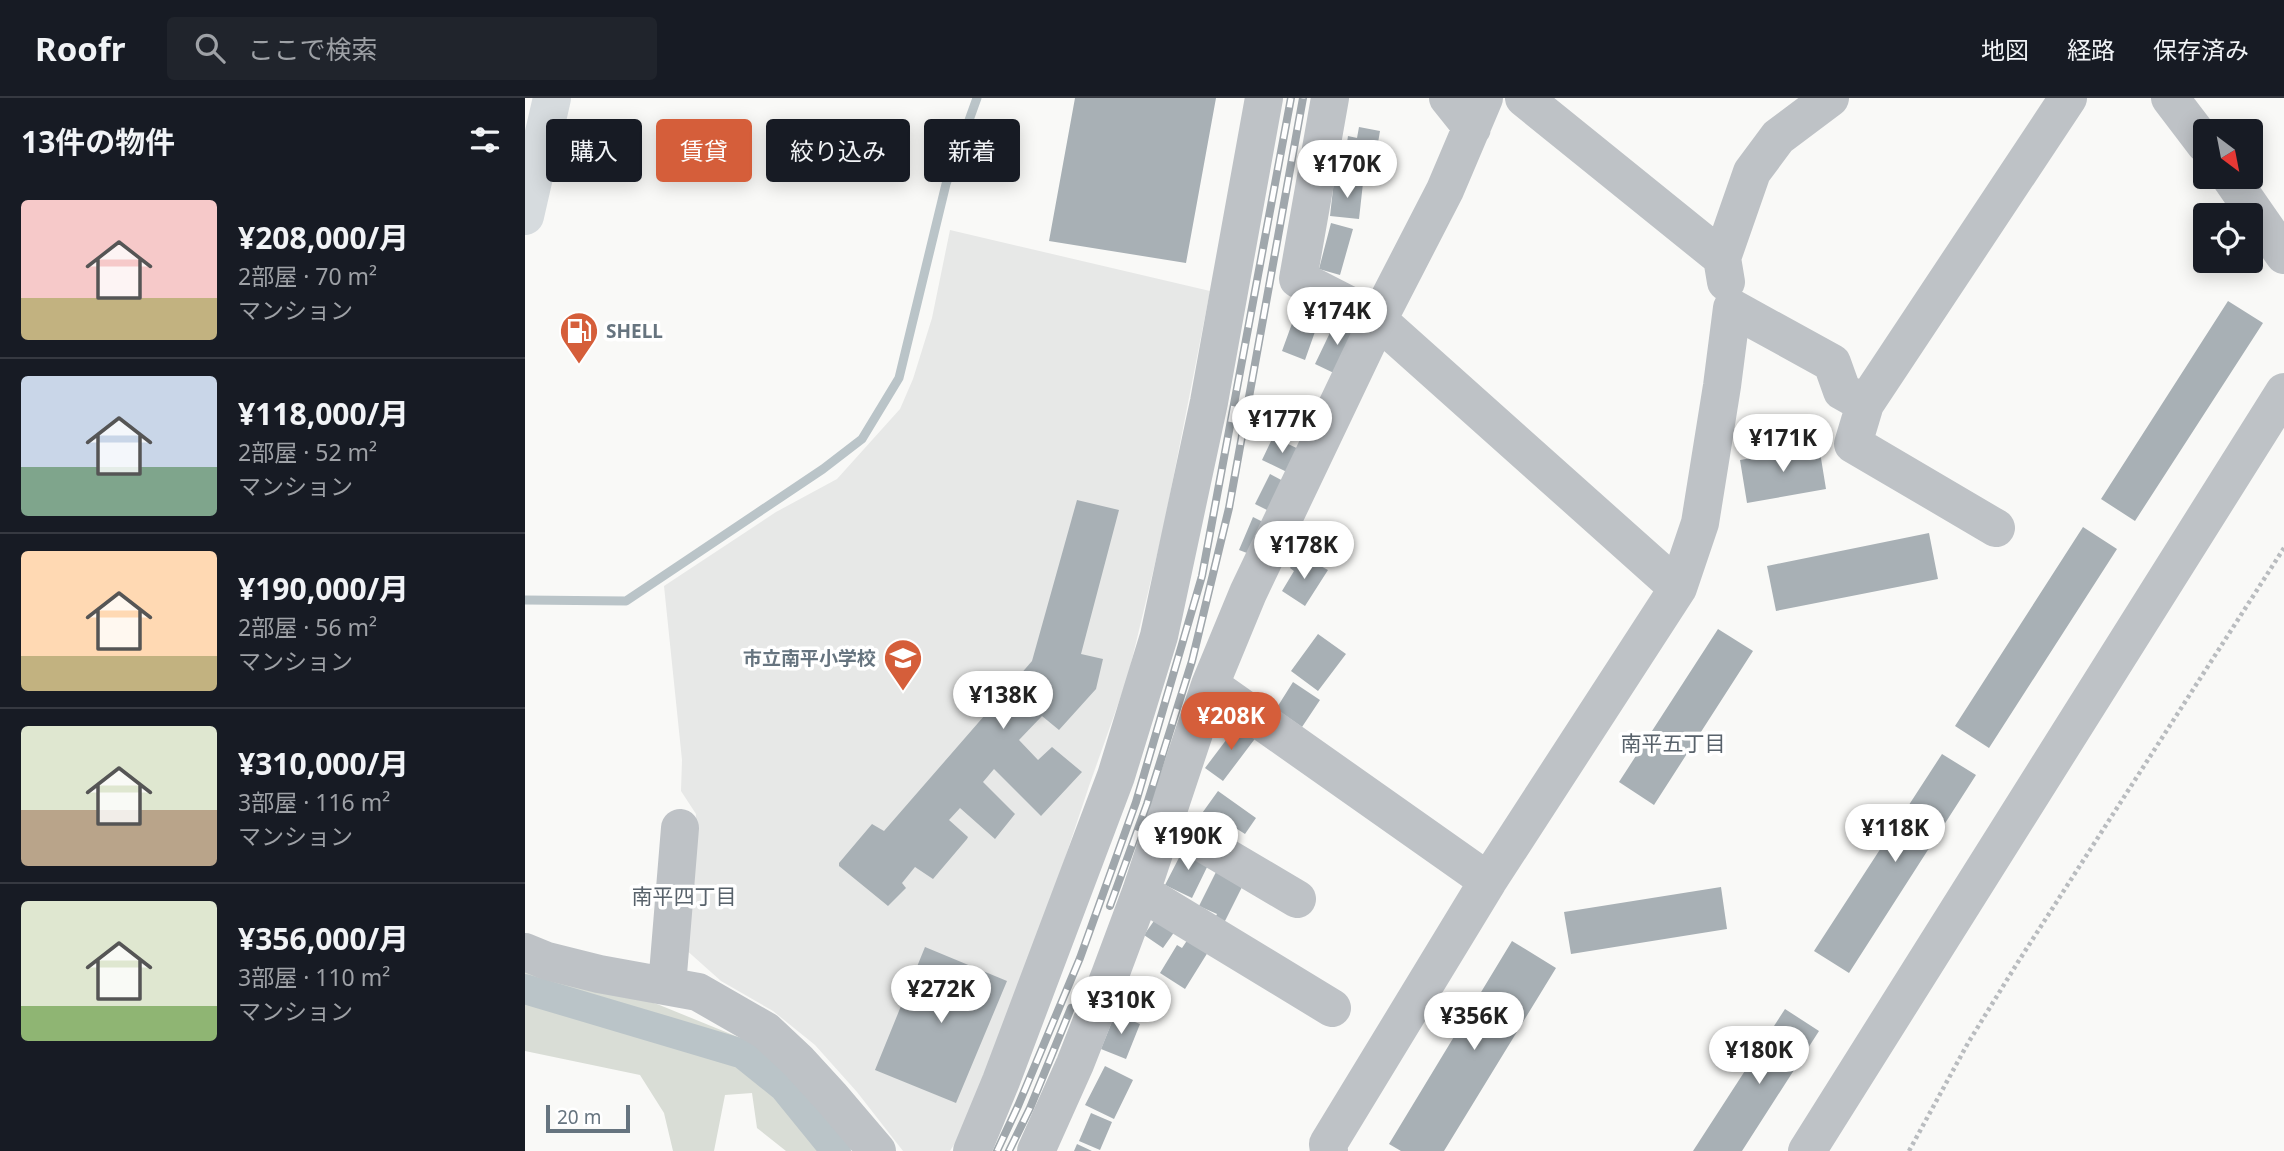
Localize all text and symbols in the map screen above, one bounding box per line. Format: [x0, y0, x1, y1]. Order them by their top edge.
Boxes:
search box [167, 17, 657, 80]
text: Roofr [35, 26, 125, 71]
icon: search [191, 29, 229, 67]
text: ここで検索 [247, 31, 377, 67]
text: 地図 [1981, 33, 2029, 66]
text: 経路 [2067, 33, 2115, 66]
text: 保存済み [2153, 33, 2249, 66]
chip: 購入 [546, 119, 642, 182]
chip: 賃貸 [656, 119, 752, 182]
chip: 絞り込み [766, 119, 910, 182]
chip: 新着 [924, 119, 1020, 182]
north arrow [2193, 119, 2263, 189]
map controls [2193, 119, 2263, 273]
text: 13件の物件 [21, 121, 175, 162]
icon: filters [466, 121, 504, 159]
pin: ¥170K [1298, 140, 1396, 200]
text: ¥170K [1313, 147, 1381, 179]
button: locate [2193, 203, 2263, 273]
text: ¥208,000/月 [238, 217, 409, 258]
icon: home [77, 228, 161, 312]
text: 2部屋 · 70 m² [238, 260, 377, 292]
pin: ¥174K [1288, 288, 1386, 347]
text: マンション [238, 294, 353, 326]
text: ¥174K [1303, 294, 1371, 326]
fuel station icon: SHELL [558, 310, 600, 365]
place label: SHELL [606, 318, 663, 344]
text: ¥118,000/月 [238, 393, 409, 434]
pin: ¥177K [1233, 396, 1331, 455]
text: ¥177K [1248, 402, 1316, 434]
icon: home [77, 404, 161, 488]
pin: ¥171K [1734, 414, 1832, 474]
text: ¥171K [1749, 421, 1817, 453]
text: 2部屋 · 52 m² [238, 436, 377, 468]
text: マンション [238, 470, 353, 502]
pin: ¥178K [1255, 522, 1353, 581]
text: ¥178K [1270, 528, 1338, 560]
text: ¥190,000/月 [238, 568, 409, 609]
icon: home [77, 579, 161, 663]
text: 2部屋 · 56 m² [238, 611, 377, 643]
school or university icon: 市立南平小学校 [882, 637, 924, 692]
text: マンション [238, 645, 353, 677]
place label: 市立南平小学校 [743, 645, 876, 671]
pin: ¥138K [954, 672, 1052, 731]
text: ¥138K [969, 678, 1037, 710]
pin: ¥208K [1182, 692, 1280, 752]
text: ¥208K [1197, 699, 1265, 731]
district label: 南平五丁目 [1621, 729, 1726, 757]
text: ¥310,000/月 [238, 743, 409, 784]
icon: home [77, 754, 161, 838]
text: 3部屋 · 116 m² [238, 786, 390, 818]
pin: ¥118K [1846, 804, 1944, 864]
text: ¥118K [1861, 811, 1929, 843]
pin: ¥190K [1139, 812, 1237, 872]
text: ¥190K [1154, 819, 1222, 851]
text: マンション [238, 820, 353, 852]
district label: 南平四丁目 [632, 882, 737, 910]
text: ¥356,000/月 [238, 918, 409, 959]
icon: home [77, 929, 161, 1013]
text: 3部屋 · 110 m² [238, 961, 390, 993]
pin: ¥272K [892, 965, 990, 1025]
text: ¥272K [907, 972, 975, 1004]
pin: ¥310K [1072, 976, 1170, 1036]
text: ¥310K [1087, 983, 1155, 1015]
pin: ¥356K [1425, 992, 1523, 1052]
text: マンション [238, 995, 353, 1027]
text: ¥356K [1440, 999, 1508, 1031]
pin: ¥180K [1710, 1026, 1808, 1086]
text: ¥180K [1725, 1033, 1793, 1065]
scale bar [546, 1102, 630, 1134]
text: 20 m [557, 1104, 601, 1130]

